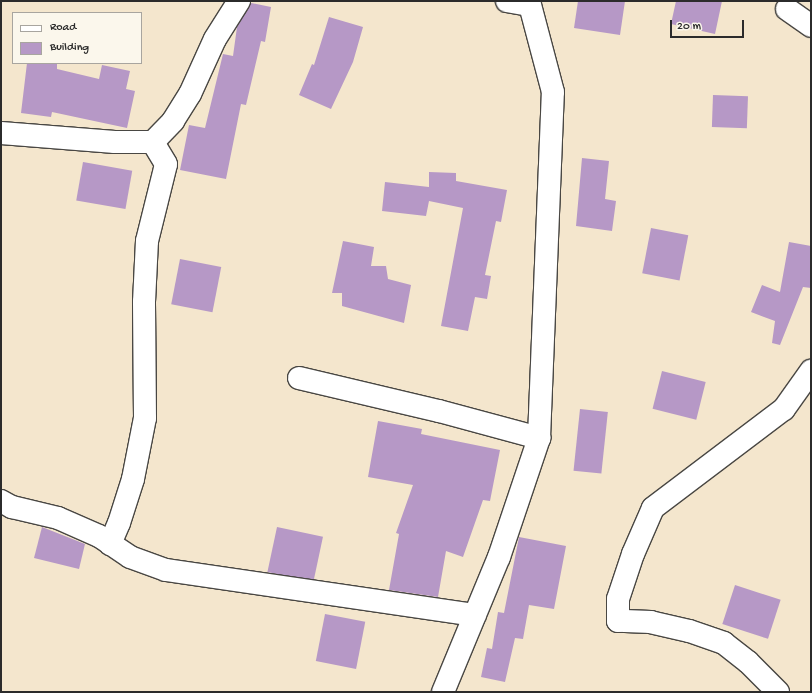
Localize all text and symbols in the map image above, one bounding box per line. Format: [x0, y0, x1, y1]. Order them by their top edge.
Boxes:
legend [12, 12, 142, 64]
scale bar [672, 12, 746, 38]
text: 20 m [677, 20, 701, 34]
text: Road [50, 21, 76, 35]
text: Building [50, 41, 89, 55]

